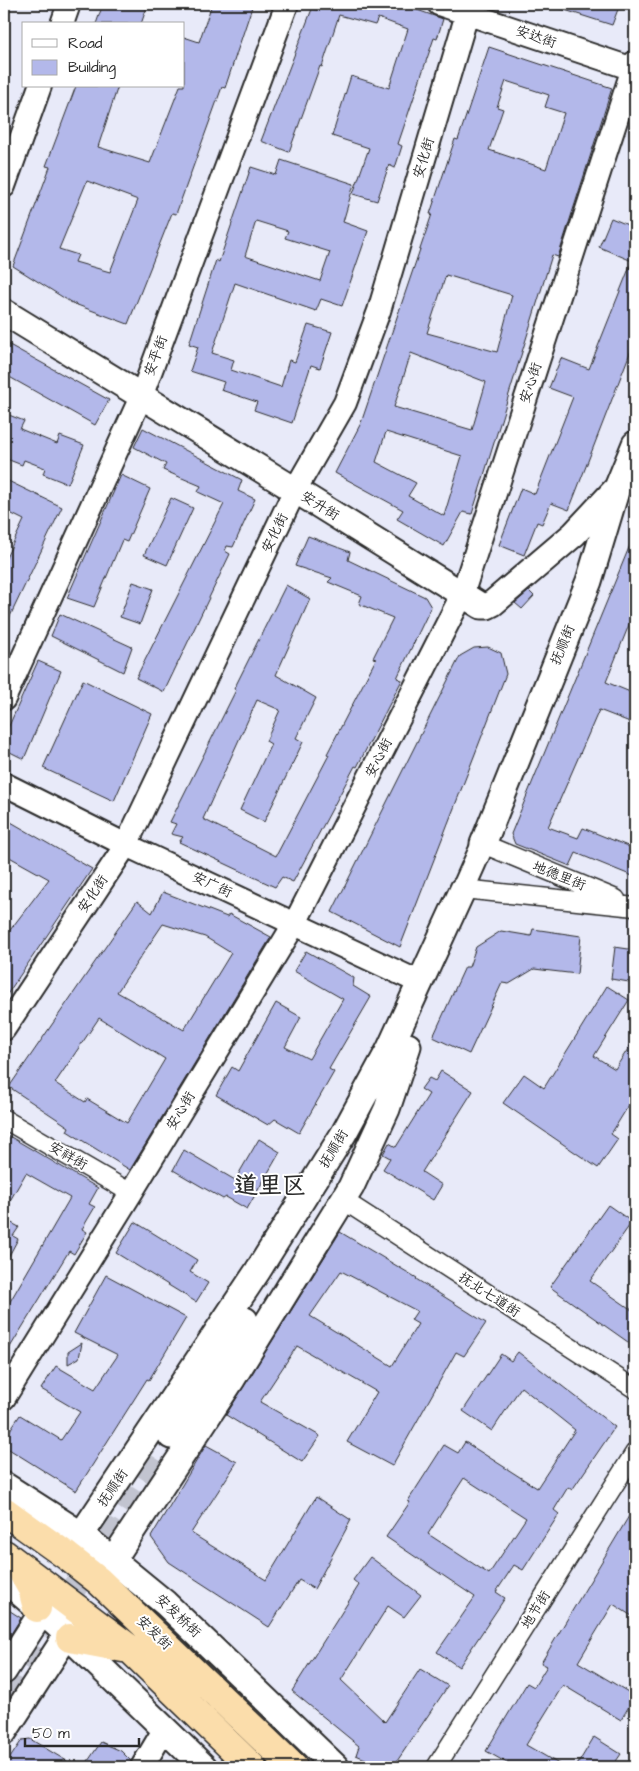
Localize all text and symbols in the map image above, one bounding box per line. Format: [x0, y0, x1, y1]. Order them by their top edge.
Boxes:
street label: 安达街 [513, 21, 559, 53]
legend [22, 22, 185, 88]
text: Road [68, 33, 103, 54]
text: Building [68, 57, 116, 79]
street label: 安化街 [408, 135, 440, 181]
street label: 安平街 [139, 333, 173, 379]
street label: 安心街 [515, 360, 547, 406]
street label: 安升街 [297, 486, 343, 526]
street label: 安化街 [257, 510, 293, 556]
street label: 抚顺街 [546, 622, 580, 668]
street label: 安心街 [361, 735, 397, 781]
street label: 地德里街 [529, 856, 589, 896]
street label: 安广街 [189, 867, 235, 903]
street label: 安化街 [73, 871, 113, 917]
street label: 安心街 [162, 1088, 200, 1134]
street label: 抚顺街 [315, 1126, 353, 1172]
street label: 安祥街 [45, 1137, 91, 1175]
district label: 道里区 [234, 1169, 306, 1203]
street label: 抚北七道街 [454, 1268, 524, 1322]
street label: 抚顺街 [93, 1465, 133, 1511]
street label: 地节街 [516, 1587, 556, 1633]
street label: 安发桥街 [151, 1590, 205, 1642]
street label: 安发街 [132, 1611, 176, 1655]
scale bar [25, 1716, 139, 1748]
text: 50 m [32, 1723, 70, 1744]

